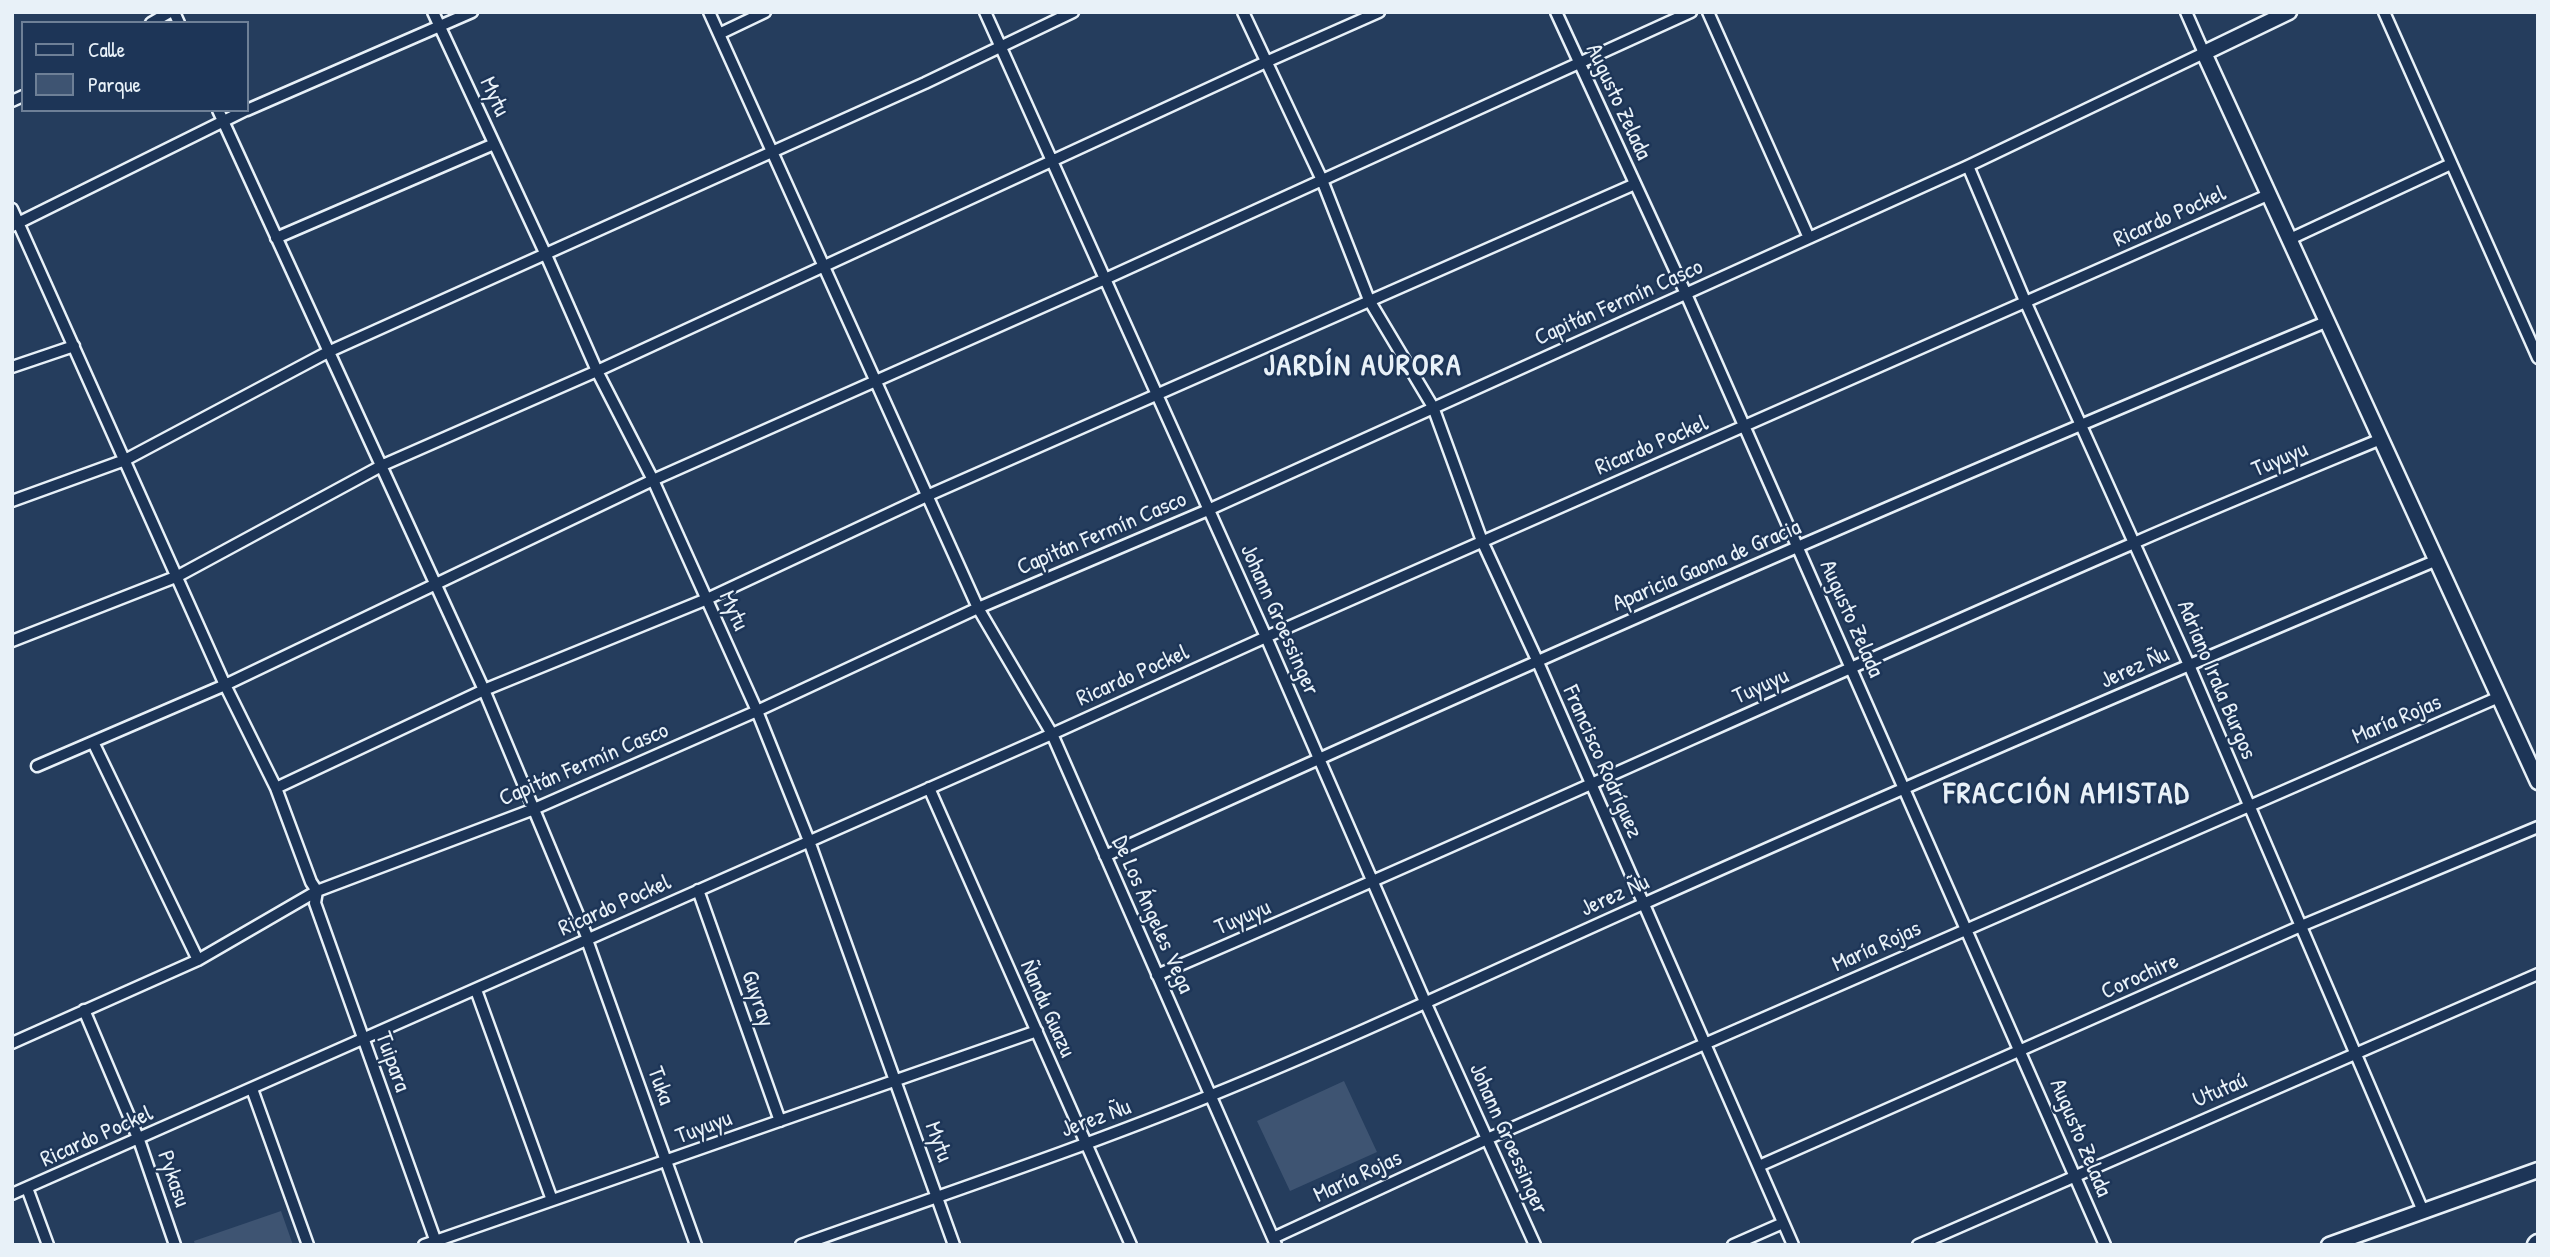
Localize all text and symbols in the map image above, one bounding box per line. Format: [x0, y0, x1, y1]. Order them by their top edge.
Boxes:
legend [21, 21, 248, 112]
text: Calle [88, 35, 125, 64]
street label: Augusto Zelada [1579, 39, 1657, 165]
text: Parque [88, 70, 141, 99]
street label: Mytu [473, 73, 515, 121]
street label: Ricardo Pockel [2110, 180, 2230, 254]
street label: Capitán Fermín Casco [1531, 254, 1707, 352]
district label: JARDÍN AURORA [1265, 349, 1461, 385]
street label: Ricardo Pockel [1591, 410, 1713, 482]
street label: Tuyuyu [2248, 436, 2312, 484]
street label: Capitán Fermín Casco [1013, 486, 1191, 582]
street label: Aparicia Gaona de Gracia [1609, 514, 1805, 618]
street label: Johann Groessinger [1233, 540, 1325, 700]
street label: Augusto Zelada [1813, 556, 1889, 682]
street label: Mytu [712, 587, 754, 635]
street label: Adriano Irala Burgos [2170, 596, 2262, 764]
street label: Ricardo Pockel [1073, 639, 1193, 713]
street label: Jerez Ñu [2096, 641, 2174, 695]
street label: Tuyuyu [1729, 663, 1793, 711]
street label: Francisco Rodríguez [1556, 681, 1648, 843]
street label: María Rojas [2348, 689, 2446, 751]
street label: Capitán Fermín Casco [495, 717, 673, 813]
district label: FRACCIÓN AMISTAD [1945, 777, 2189, 813]
street label: De Los Ángeles Vega [1105, 832, 1199, 998]
street label: Ricardo Pockel [555, 869, 675, 943]
street label: Jerez Ñu [1576, 869, 1654, 923]
street label: Tuyuyu [1211, 894, 1275, 942]
street label: María Rojas [1828, 915, 1926, 979]
street label: Corochire [2097, 948, 2183, 1006]
street label: Ñandu Guazu [1013, 956, 1081, 1062]
street label: Guyray [735, 967, 779, 1031]
street label: Tuipara [368, 1028, 416, 1096]
street label: Johann Groessinger [1462, 1059, 1554, 1219]
street label: Tuka [640, 1063, 680, 1109]
street label: Ututaú [2189, 1067, 2251, 1115]
street label: Augusto Zelada [2043, 1075, 2117, 1201]
street label: Jerez Ñu [1057, 1094, 1135, 1144]
street label: Ricardo Pockel [37, 1100, 157, 1174]
street label: Tuyuyu [672, 1105, 736, 1151]
street label: Mytu [918, 1118, 958, 1166]
street label: María Rojas [1310, 1145, 1406, 1209]
street label: Pykasu [151, 1147, 195, 1211]

